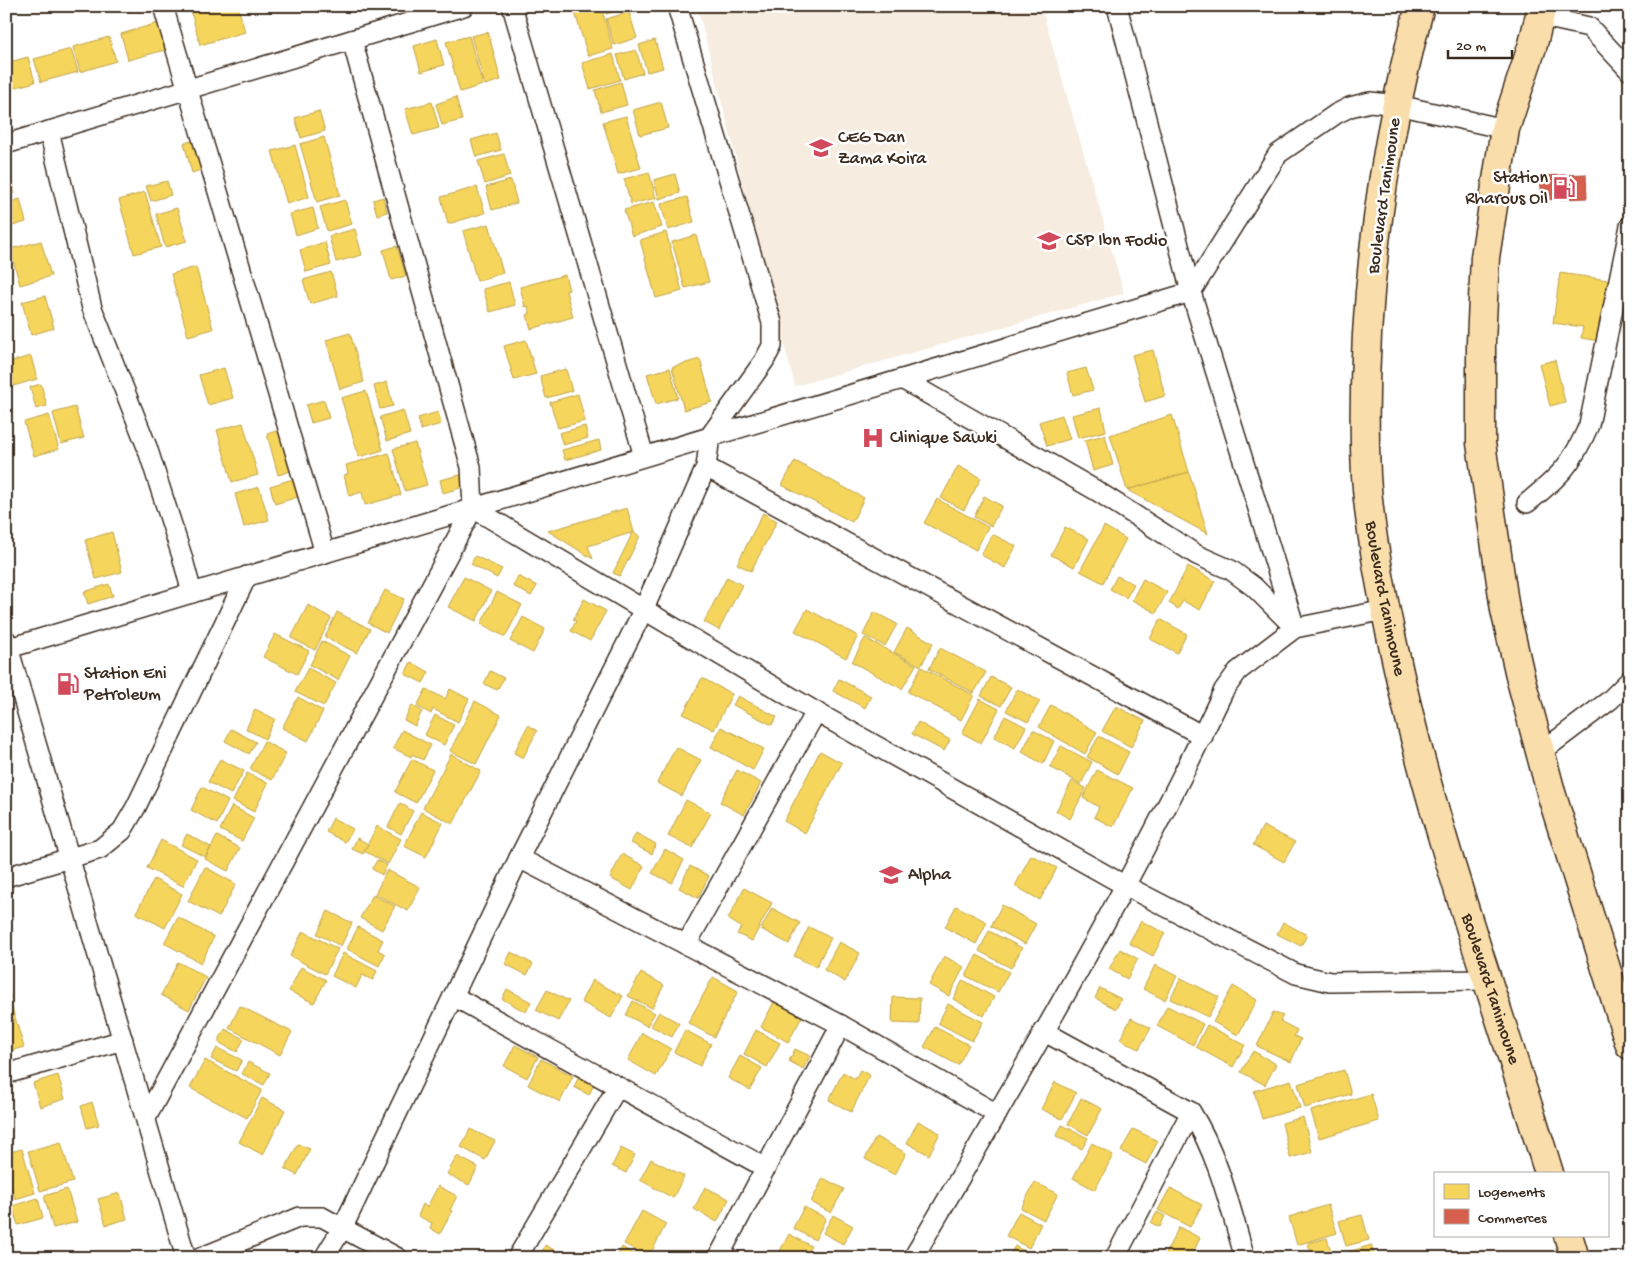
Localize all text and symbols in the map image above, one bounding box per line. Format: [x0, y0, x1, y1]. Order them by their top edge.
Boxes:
scale bar [1448, 28, 1512, 60]
text: 20 m [1456, 38, 1486, 56]
street label: Boulevard Tanimoune [1364, 116, 1406, 276]
place label: CEG Dan Zama Koira [838, 128, 927, 170]
school or university icon: CEG Dan Zama Koira [808, 135, 834, 161]
place label: Station Rharous Oil [1465, 168, 1548, 210]
fuel station icon: Station Rharous Oil [1551, 175, 1577, 201]
school or university icon: CSP Ibn Fodio [1036, 228, 1062, 254]
place label: CSP Ibn Fodio [1066, 231, 1167, 252]
hospital icon: Clinique Sawki [860, 425, 886, 451]
place label: Clinique Sawki [890, 428, 997, 449]
street label: Boulevard Tanimoune [1360, 519, 1410, 679]
place label: Station Eni Petroleum [83, 664, 167, 706]
fuel station icon: Station Eni Petroleum [55, 671, 81, 697]
school or university icon: Alpha [878, 862, 904, 888]
place label: Alpha [908, 865, 952, 886]
street label: Boulevard Tanimoune [1456, 910, 1525, 1068]
legend [1434, 1172, 1608, 1236]
text: Logements [1478, 1184, 1545, 1202]
text: Commerces [1478, 1210, 1547, 1228]

